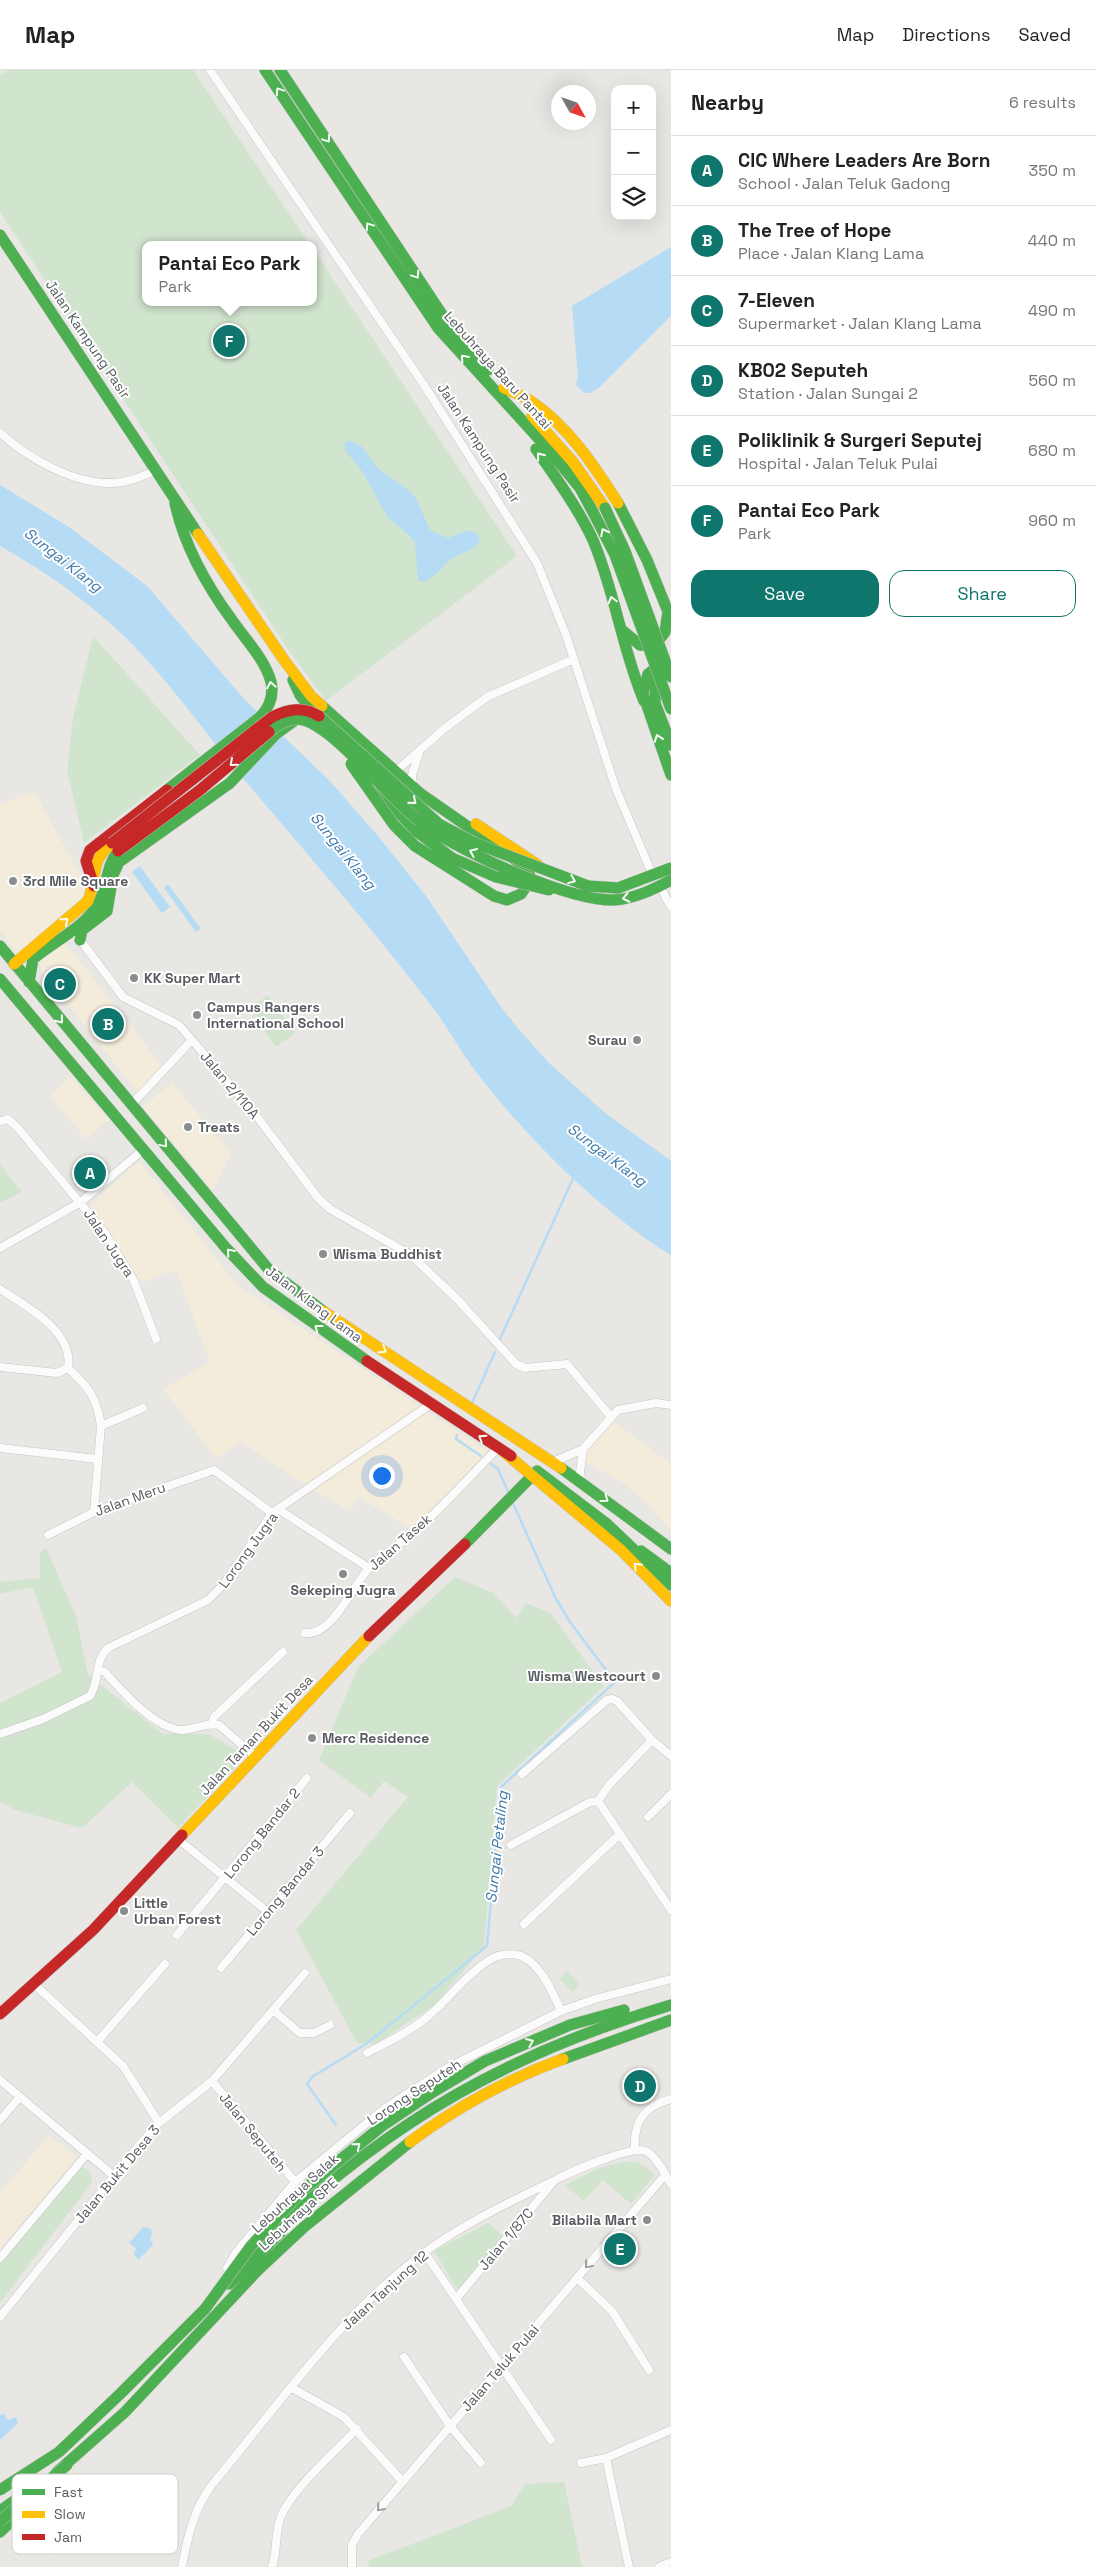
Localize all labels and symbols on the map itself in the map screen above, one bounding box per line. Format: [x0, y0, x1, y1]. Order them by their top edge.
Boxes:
north arrow [551, 85, 596, 130]
one-way arrow [275, 87, 285, 96]
one-way arrow [320, 134, 330, 143]
one-way arrow [366, 222, 375, 232]
one-way arrow [410, 270, 419, 279]
street label: Jalan Kampung Pasir [42, 276, 134, 402]
street label: Lebuhraya Baru Pantai [440, 307, 556, 433]
pin: F [213, 322, 245, 360]
one-way arrow [460, 354, 469, 363]
street label: Jalan Kampung Pasir [433, 380, 525, 506]
one-way arrow [537, 452, 546, 461]
water label: Sungai Klang [21, 523, 107, 597]
one-way arrow [600, 528, 610, 537]
one-way arrow [608, 596, 618, 604]
one-way arrow [266, 681, 276, 689]
one-way arrow [654, 735, 664, 743]
one-way arrow [230, 757, 239, 766]
one-way arrow [407, 795, 416, 804]
water label: Sungai Klang [307, 808, 381, 894]
one-way arrow [469, 848, 478, 859]
place label: 3rd Mile Square [23, 872, 128, 890]
one-way arrow [567, 874, 576, 885]
marker: 3rd Mile Square [7, 875, 19, 887]
one-way arrow [621, 892, 630, 903]
one-way arrow [59, 918, 68, 927]
pin: C [44, 965, 76, 1003]
place label: KK Super Mart [144, 969, 241, 987]
marker: KK Super Mart [128, 972, 140, 984]
place label: Campus Rangers International School [207, 998, 344, 1032]
pin: B [92, 1005, 124, 1043]
marker: Campus Rangers International School [191, 1009, 203, 1021]
one-way arrow [55, 1014, 63, 1023]
place label: Surau [588, 1031, 627, 1049]
marker: Surau [631, 1034, 643, 1046]
street label: Jalan 2/110A [196, 1048, 264, 1123]
place label: Treats [198, 1118, 240, 1136]
water label: Sungai Klang [564, 1119, 651, 1191]
marker: Treats [182, 1121, 194, 1133]
one-way arrow [159, 1139, 168, 1148]
pin: A [74, 1154, 106, 1192]
street label: Jalan Jugra [80, 1206, 138, 1280]
place label: Wisma Buddhist [333, 1245, 442, 1263]
marker: Wisma Buddhist [317, 1248, 329, 1260]
one-way arrow [227, 1249, 236, 1258]
street label: Jalan Klang Lama [262, 1262, 366, 1346]
one-way arrow [315, 1326, 324, 1334]
one-way arrow [377, 1344, 387, 1353]
one-way arrow [478, 1435, 488, 1444]
your location [369, 1463, 395, 1489]
street label: Jalan Meru [92, 1478, 168, 1520]
one-way arrow [599, 1493, 609, 1502]
street label: Lorong Jugra [214, 1508, 282, 1592]
street label: Jalan Tasek [365, 1509, 436, 1574]
one-way arrow [634, 1563, 643, 1572]
marker: Sekeping Jugra [337, 1568, 349, 1580]
place label: Sekeping Jugra [291, 1581, 395, 1599]
place label: Wisma Westcourt [528, 1667, 646, 1685]
marker: Wisma Westcourt [650, 1670, 662, 1682]
street label: Jalan Taman Bukit Desa [195, 1671, 317, 1799]
place label: Merc Residence [322, 1729, 429, 1747]
marker: Merc Residence [306, 1732, 318, 1744]
street label: Lorong Bandar 2 [220, 1784, 304, 1882]
water label: Sungai Petaling [481, 1789, 512, 1904]
street label: Lorong Bandar 3 [242, 1843, 328, 1939]
place label: Little Urban Forest [134, 1894, 221, 1928]
marker: Little Urban Forest [118, 1905, 130, 1917]
one-way arrow [525, 2037, 534, 2048]
street label: Lorong Seputeh [364, 2055, 464, 2129]
pin: D [624, 2067, 656, 2105]
street label: Jalan Seputeh [215, 2089, 291, 2175]
street label: Jalan Bukit Desa 3 [70, 2121, 164, 2227]
one-way arrow [351, 2144, 360, 2152]
street label: Lebuhraya Salak [248, 2149, 343, 2237]
street label: Lebuhraya SPE [255, 2174, 341, 2254]
street label: Jalan 1/87C [475, 2204, 537, 2274]
place label: Bilabila Mart [552, 2211, 637, 2229]
marker: Bilabila Mart [641, 2214, 653, 2226]
pin: E [604, 2230, 636, 2268]
street label: Jalan Tanjung 12 [338, 2246, 432, 2334]
one-way arrow [585, 2260, 594, 2269]
street label: Jalan Teluk Pulai [457, 2321, 543, 2415]
legend [12, 2474, 178, 2554]
text: Fast [54, 2483, 83, 2501]
one-way arrow [378, 2502, 386, 2511]
text: Slow [54, 2505, 86, 2523]
text: Jam [54, 2528, 82, 2546]

